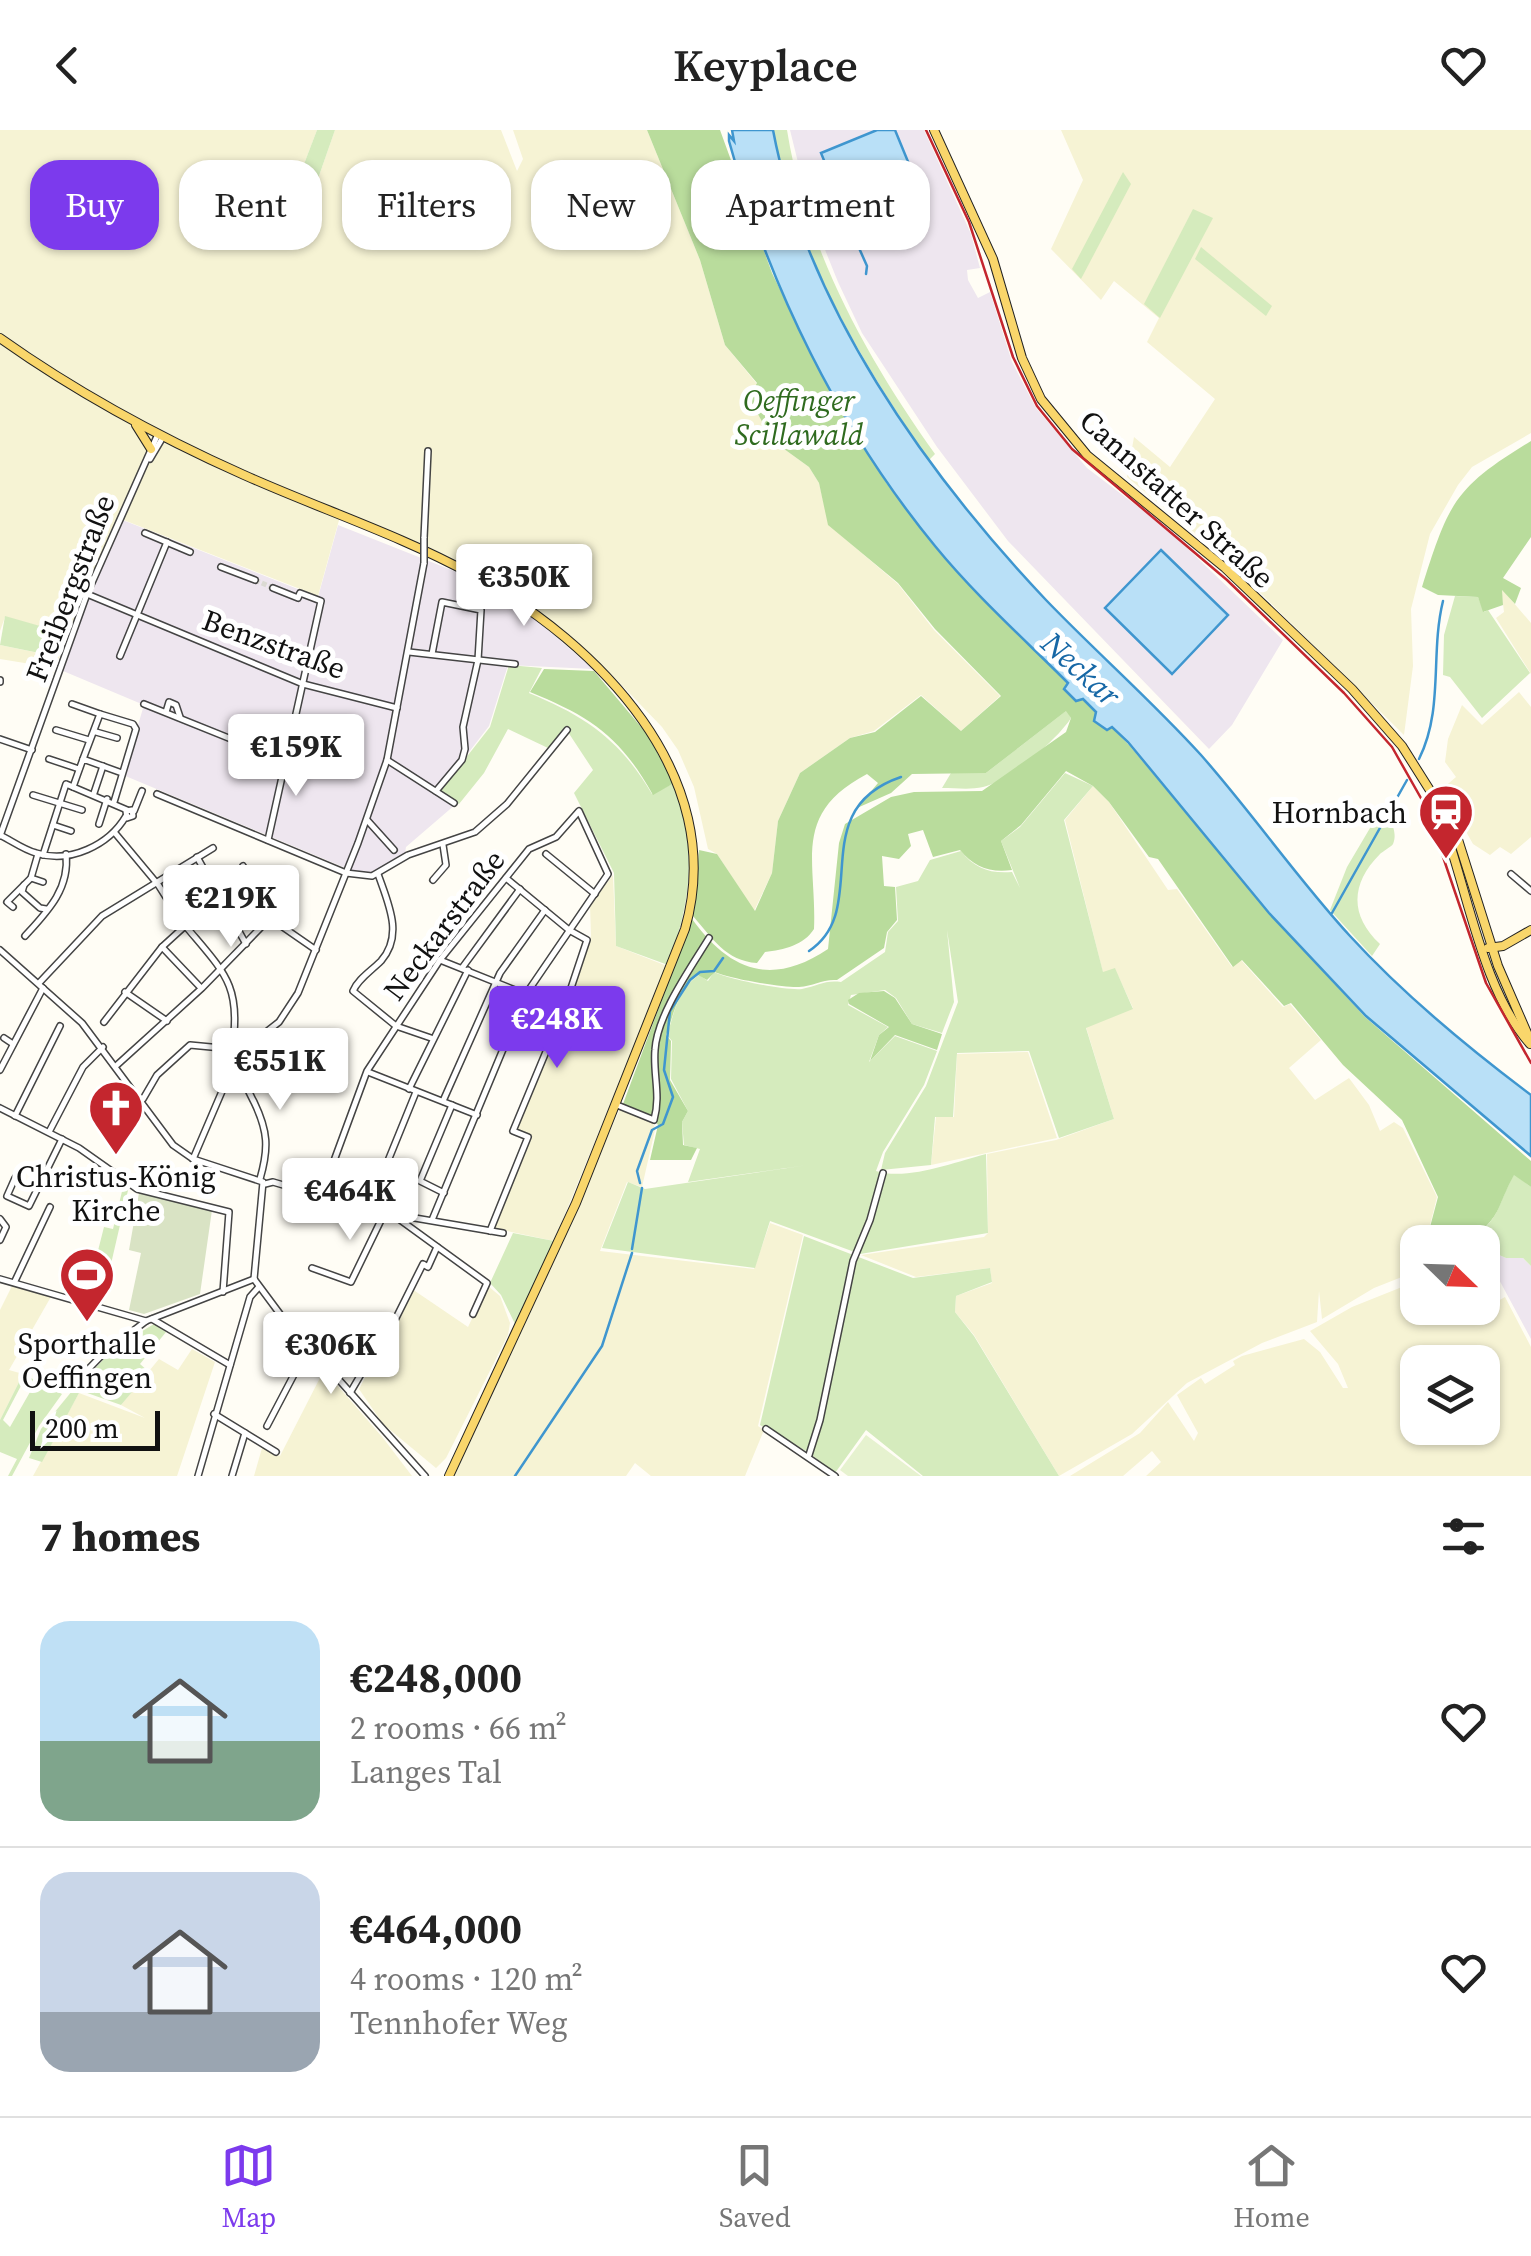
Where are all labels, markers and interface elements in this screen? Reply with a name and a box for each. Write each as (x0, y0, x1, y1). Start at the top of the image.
text: Keyplace (673, 34, 858, 96)
icon: back (40, 38, 95, 93)
icon: heart (1436, 38, 1491, 93)
chip: Buy (30, 160, 159, 250)
chip: Rent (179, 160, 322, 250)
chip: Filters (342, 160, 511, 250)
chip: New (531, 160, 671, 250)
chip: Apartment (691, 160, 930, 250)
park label: Oeffinger Scillawald (735, 380, 864, 455)
street label: Cannstatter Straße (1071, 401, 1283, 597)
street label: Freibergstraße (15, 489, 125, 687)
pin: €350K (454, 544, 594, 629)
text: €350K (478, 554, 570, 598)
street label: Benzstraße (197, 599, 351, 689)
water label: Neckar (1031, 621, 1131, 717)
pin: €159K (226, 714, 366, 799)
text: €159K (250, 724, 342, 768)
station icon: Hornbach (1416, 782, 1476, 861)
place label: Hornbach (1272, 792, 1407, 833)
street label: Neckarstraße (374, 841, 514, 1009)
pin: €219K (161, 865, 301, 950)
text: €219K (185, 875, 277, 919)
pin: €248K (487, 986, 627, 1071)
text: €248K (511, 996, 603, 1040)
pin: €551K (210, 1028, 350, 1113)
text: €551K (234, 1038, 326, 1082)
church icon: Christus-König Kirche (86, 1078, 146, 1157)
place label: Christus-König Kirche (16, 1156, 216, 1231)
pin: €464K (280, 1158, 420, 1243)
text: €464K (304, 1168, 396, 1212)
north arrow (1400, 1225, 1500, 1325)
map controls (1400, 1225, 1500, 1445)
sports icon: Sporthalle Oeffingen (57, 1245, 117, 1324)
pin: €306K (261, 1312, 401, 1397)
text: €306K (285, 1322, 377, 1366)
place label: Sporthalle Oeffingen (18, 1323, 156, 1398)
button: layers (1400, 1345, 1500, 1445)
scale bar (30, 1406, 160, 1450)
text: 200 m (45, 1409, 119, 1447)
text: 7 homes (40, 1507, 200, 1565)
icon: filters (1436, 1509, 1491, 1564)
text: €248,000 (350, 1648, 522, 1706)
icon: home (120, 1661, 240, 1781)
icon: heart (1436, 1694, 1491, 1749)
text: 2 rooms · 66 m² (350, 1706, 567, 1750)
text: Langes Tal (350, 1750, 502, 1794)
text: €464,000 (350, 1899, 522, 1957)
icon: home (120, 1912, 240, 2032)
icon: heart (1436, 1945, 1491, 2000)
text: 4 rooms · 120 m² (350, 1957, 583, 2001)
text: Tennhofer Weg (350, 2001, 568, 2045)
tab: Map (221, 2138, 276, 2236)
tab: Saved (719, 2138, 791, 2236)
tab: Home (1233, 2138, 1310, 2236)

